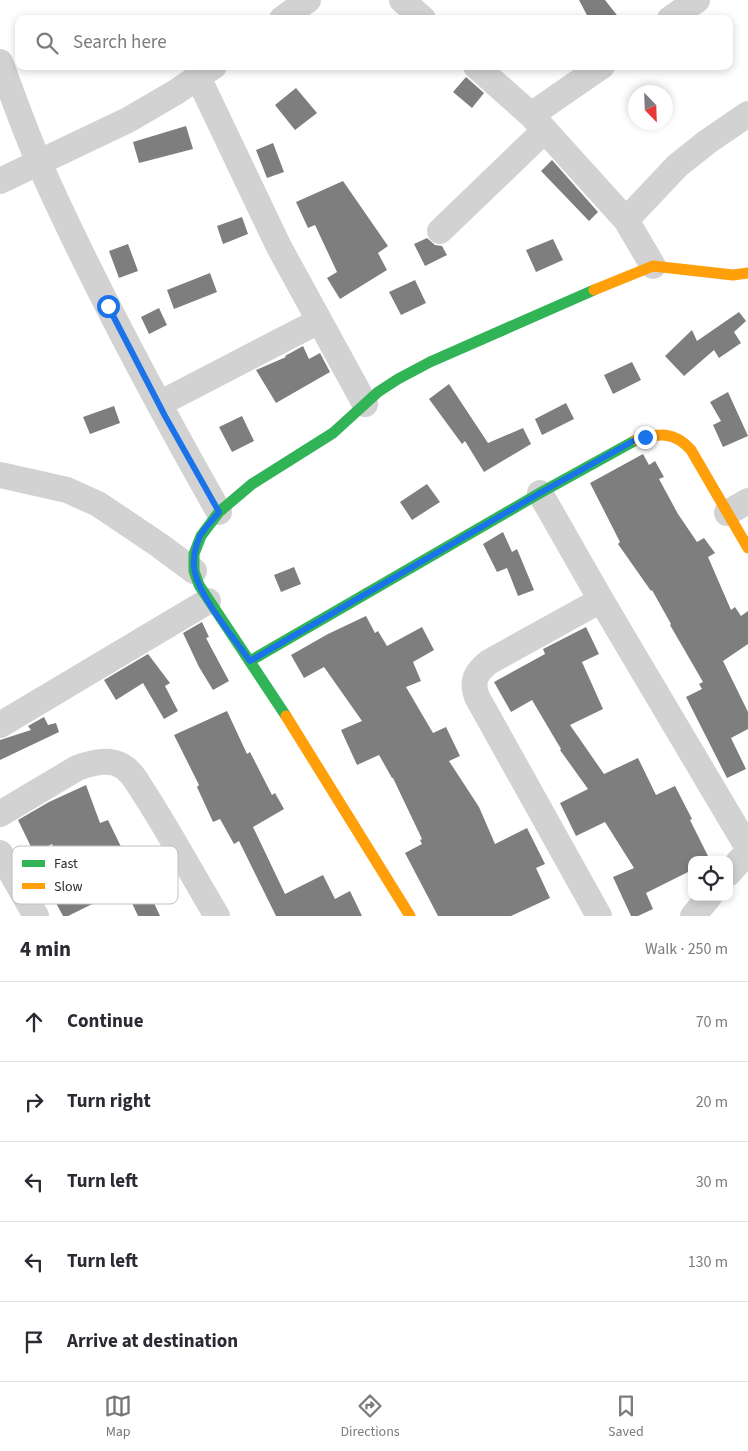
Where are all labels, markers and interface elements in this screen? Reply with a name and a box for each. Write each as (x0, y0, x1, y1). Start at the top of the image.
search box (15, 15, 733, 70)
icon: search (33, 29, 61, 57)
text: Search here (73, 29, 167, 56)
north arrow (628, 85, 673, 130)
route start (97, 295, 120, 318)
route end (634, 426, 657, 449)
legend (12, 846, 178, 904)
text: Fast (54, 854, 78, 874)
map controls (688, 856, 733, 901)
button: locate (688, 856, 733, 901)
text: Slow (54, 877, 83, 897)
text: 4 min (20, 934, 71, 964)
text: Walk · 250 m (645, 938, 728, 960)
icon: ahead (20, 1008, 48, 1036)
text: Continue (67, 1008, 144, 1035)
text: 70 m (696, 1011, 728, 1033)
icon: right (20, 1088, 48, 1116)
text: Turn right (67, 1088, 151, 1115)
text: 20 m (696, 1091, 728, 1113)
icon: left (20, 1168, 48, 1196)
text: Turn left (67, 1168, 138, 1195)
text: 30 m (696, 1171, 728, 1193)
icon: left (20, 1248, 48, 1276)
text: Turn left (67, 1248, 138, 1275)
text: 130 m (688, 1251, 728, 1273)
icon: arrive (20, 1328, 48, 1356)
text: Arrive at destination (67, 1328, 238, 1355)
tab: Map (104, 1392, 132, 1442)
tab: Directions (340, 1392, 400, 1442)
tab: Saved (608, 1392, 644, 1442)

